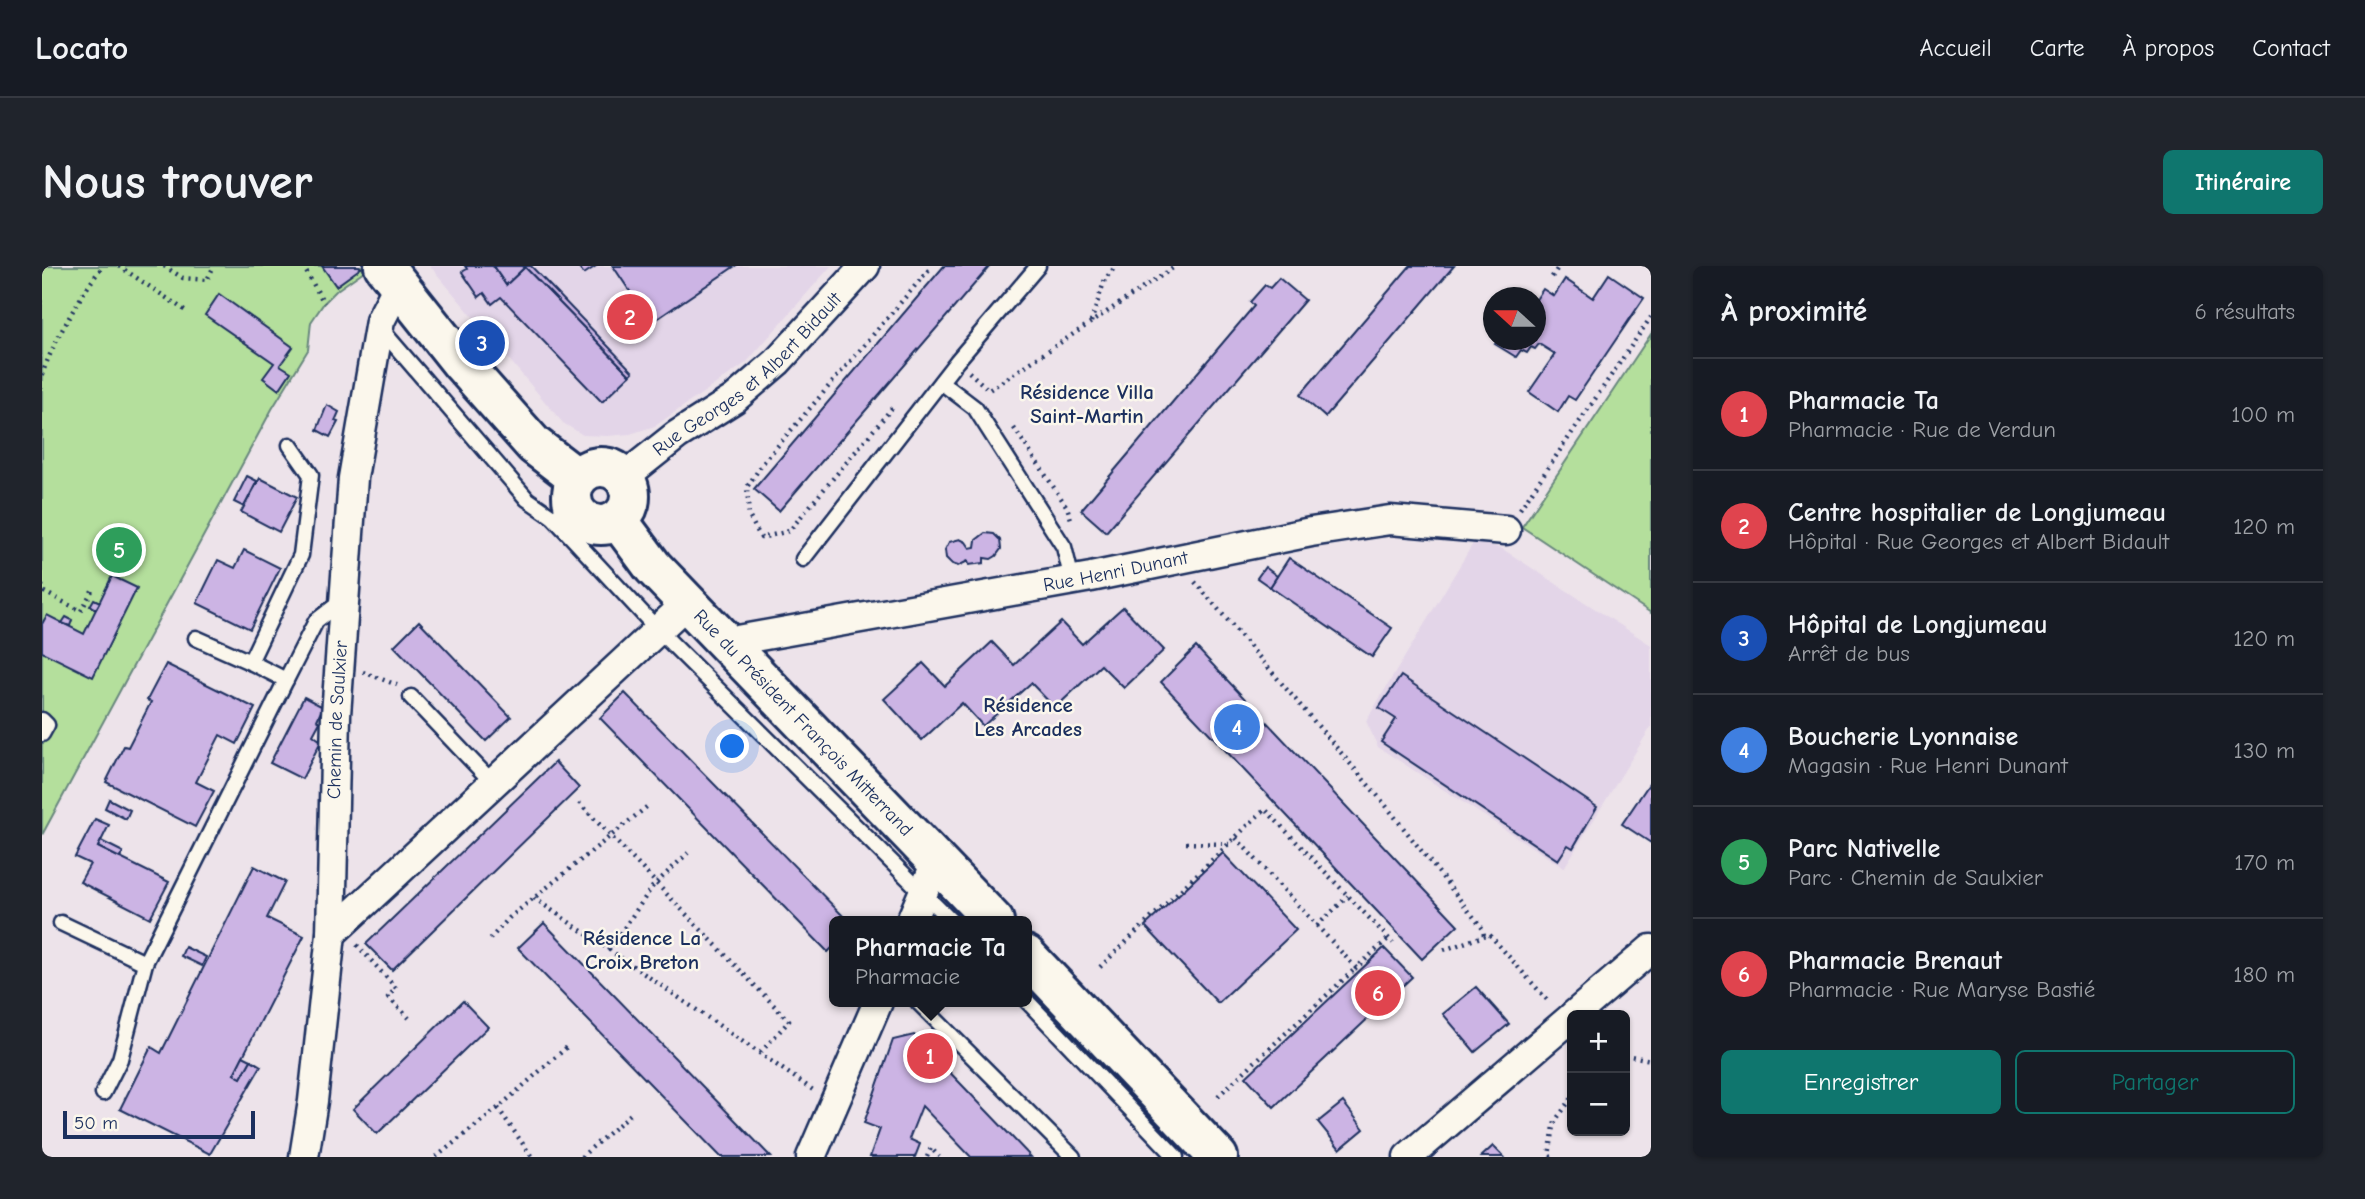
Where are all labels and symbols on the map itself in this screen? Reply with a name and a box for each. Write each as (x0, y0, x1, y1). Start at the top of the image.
north arrow (1483, 287, 1546, 350)
street label: Rue Georges et Albert Bidault (649, 288, 846, 461)
pin: 2 (607, 291, 653, 343)
pin: 3 (459, 317, 505, 369)
district label: Résidence Villa Saint-Martin (1020, 380, 1154, 428)
pin: 5 (96, 524, 142, 576)
street label: Rue Henri Dunant (1042, 546, 1190, 596)
street label: Rue du Président François Mitterrand (689, 605, 917, 841)
street label: Chemin de Saulxier (323, 639, 352, 799)
district label: Résidence Les Arcades (974, 693, 1082, 741)
pin: 4 (1214, 701, 1260, 753)
your location (715, 729, 749, 763)
district label: Résidence La Croix Breton (583, 926, 701, 974)
pin: 6 (1355, 967, 1401, 1019)
pin: 1 (907, 1030, 953, 1082)
scale bar (63, 1108, 256, 1140)

